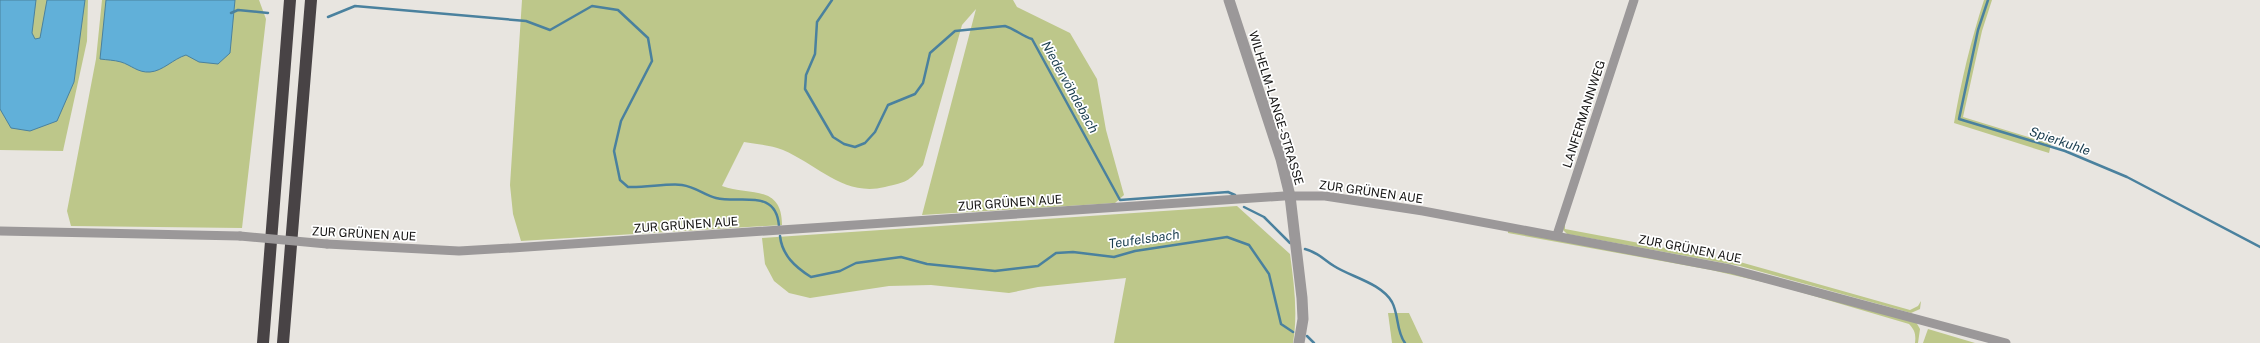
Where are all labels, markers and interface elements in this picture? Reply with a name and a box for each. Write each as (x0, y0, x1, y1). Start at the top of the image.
street label: WILHELM-LANGE-STRASSE (1246, 29, 1306, 187)
water label: Niedervöhdebach (1038, 38, 1102, 136)
street label: LANFERMANNWEG (1560, 58, 1608, 170)
water label: Spierkuhle (2028, 124, 2092, 158)
street label: ZUR GRÜNEN AUE (1318, 178, 1424, 206)
street label: ZUR GRÜNEN AUE (957, 192, 1063, 214)
street label: ZUR GRÜNEN AUE (633, 214, 739, 236)
street label: ZUR GRÜNEN AUE (311, 224, 417, 244)
water label: Teufelsbach (1108, 227, 1180, 251)
street label: ZUR GRÜNEN AUE (1637, 232, 1743, 266)

